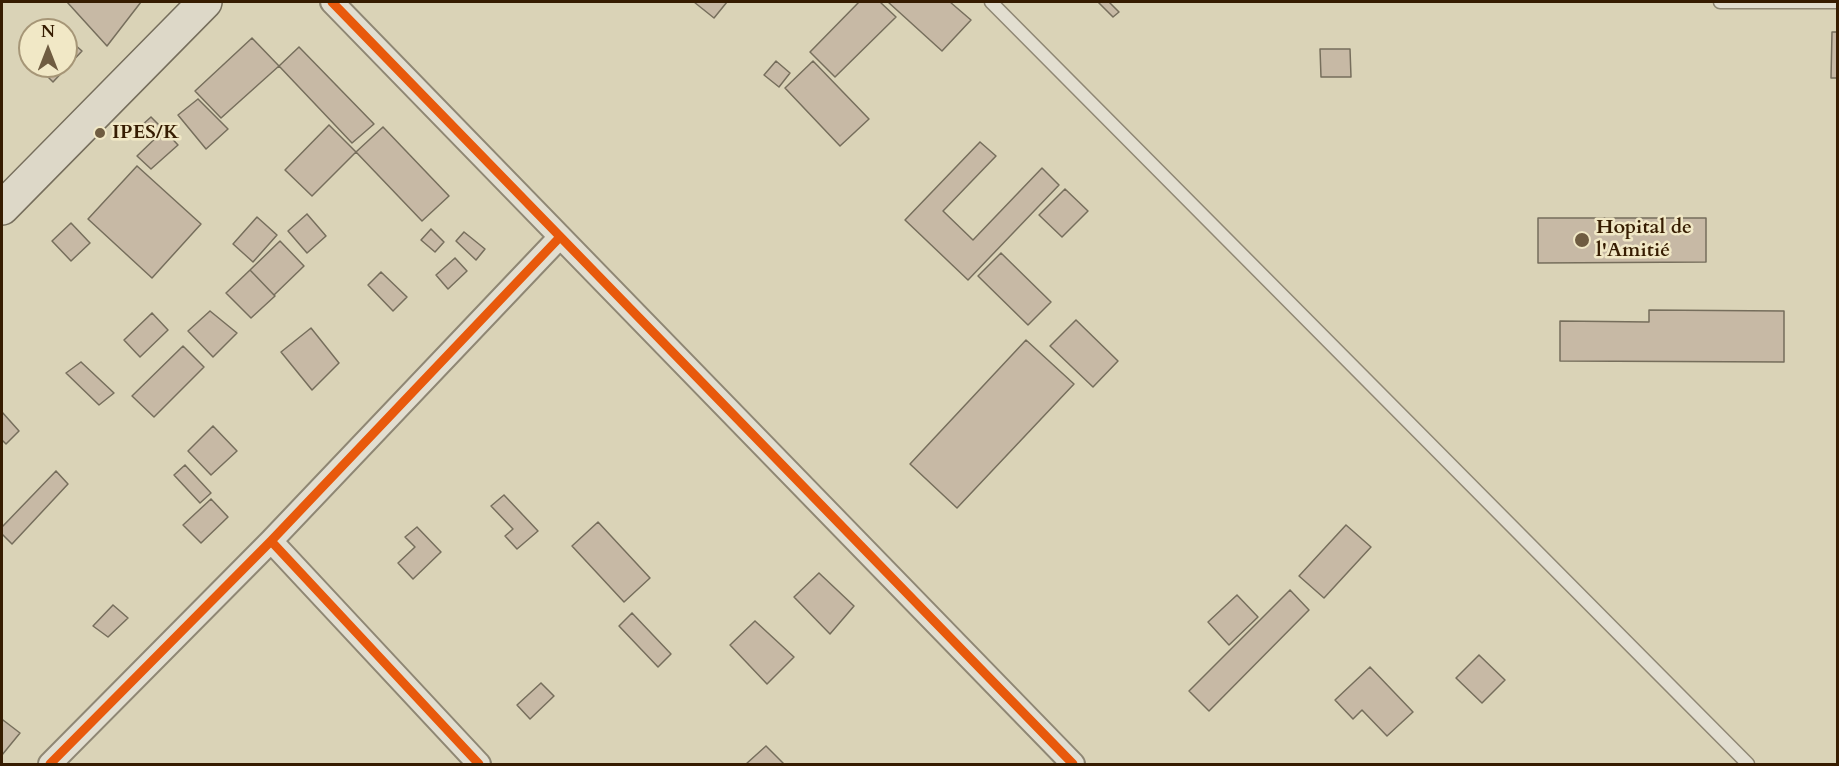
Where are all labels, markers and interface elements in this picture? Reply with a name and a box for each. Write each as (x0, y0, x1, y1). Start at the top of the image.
north arrow (18, 18, 78, 78)
text: N (41, 21, 55, 43)
place label: IPES/K (112, 121, 179, 145)
marker: IPES/K (93, 126, 107, 140)
place label: Hopital de l'Amitié (1596, 216, 1692, 263)
marker: Hopital de l'Amitié (1573, 231, 1591, 249)

